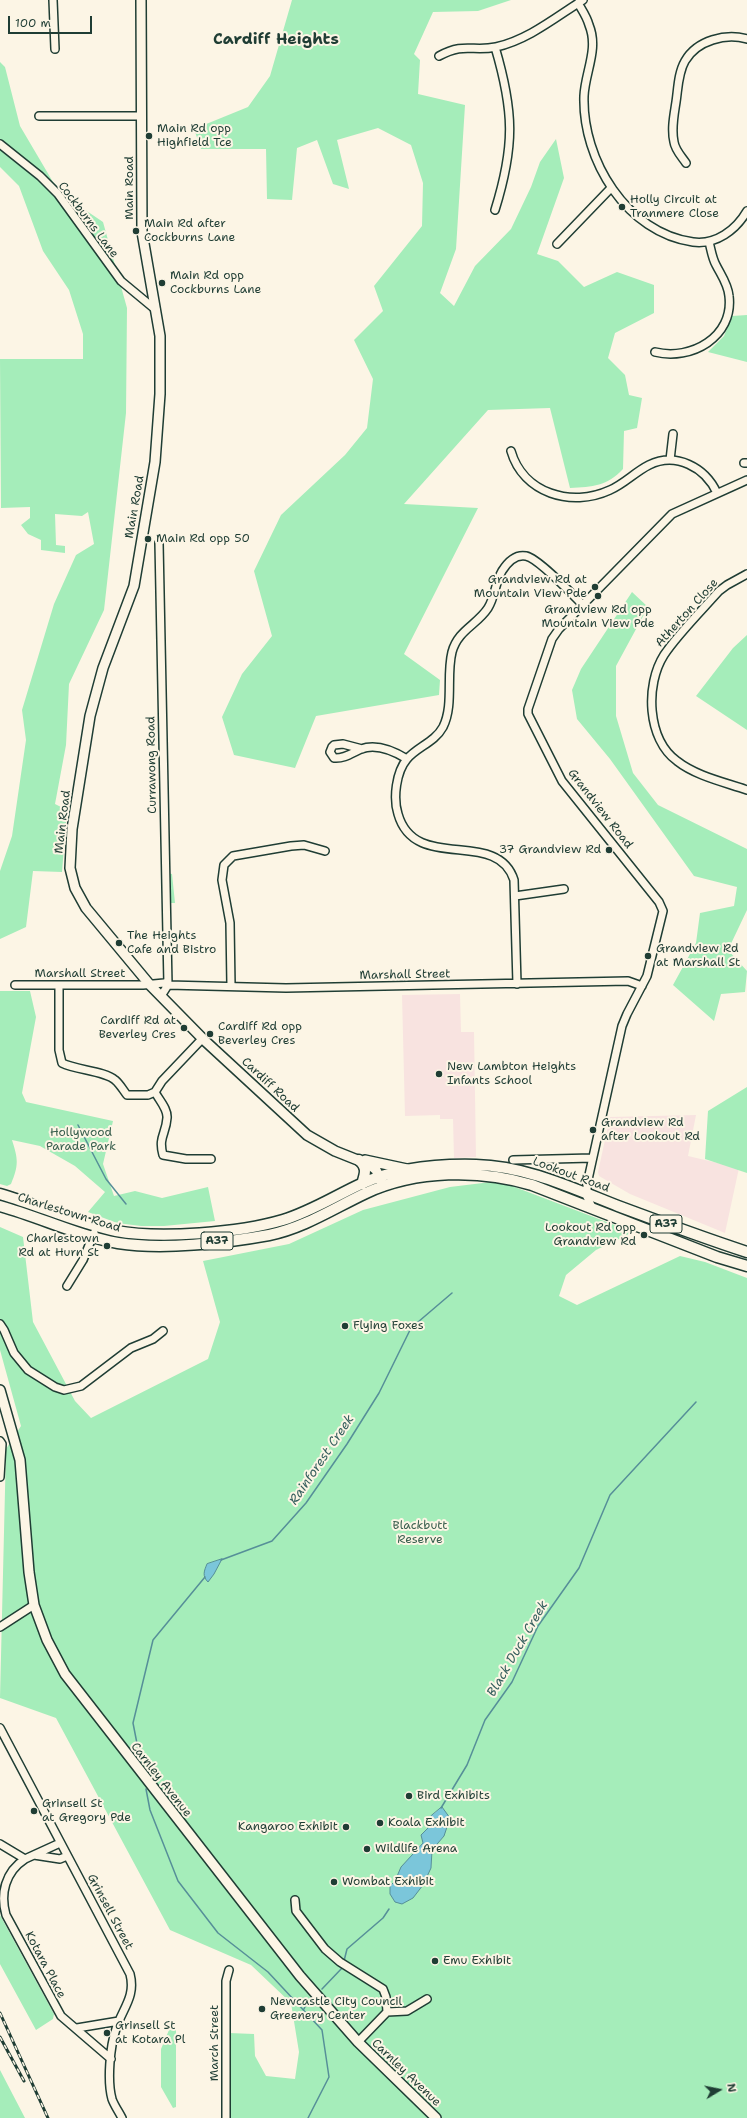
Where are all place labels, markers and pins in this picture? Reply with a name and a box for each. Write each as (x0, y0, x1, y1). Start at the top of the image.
place label: Main Rd opp Highfield Tce (157, 122, 232, 150)
marker: Main Rd opp Highfield Tce (144, 131, 154, 141)
place label: Holly Circuit at Tranmere Close (630, 193, 719, 221)
marker: Holly Circuit at Tranmere Close (617, 202, 627, 212)
place label: Main Rd after Cockburns Lane (144, 217, 235, 245)
marker: Main Rd after Cockburns Lane (131, 226, 141, 236)
place label: Main Rd opp Cockburns Lane (170, 269, 261, 297)
marker: Main Rd opp Cockburns Lane (157, 278, 167, 288)
place label: Main Rd opp 50 (156, 532, 250, 546)
marker: Main Rd opp 50 (143, 534, 153, 544)
place label: Grandview Rd at Mountain View Pde (474, 573, 587, 601)
marker: Grandview Rd at Mountain View Pde (590, 582, 600, 592)
marker: Grandview Rd opp Mountain View Pde (593, 591, 603, 601)
place label: Grandview Rd opp Mountain View Pde (541, 603, 655, 631)
place label: 37 Grandview Rd (499, 843, 601, 857)
marker: 37 Grandview Rd (604, 845, 614, 855)
place label: The Heights Cafe and Bistro (127, 929, 216, 957)
marker: The Heights Cafe and Bistro (114, 938, 124, 948)
place label: Grandview Rd at Marshall St (656, 942, 740, 970)
marker: Grandview Rd at Marshall St (643, 951, 653, 961)
place label: Cardiff Rd at Beverley Cres (99, 1014, 176, 1042)
place label: Cardiff Rd opp Beverley Cres (218, 1020, 302, 1048)
marker: Cardiff Rd at Beverley Cres (179, 1023, 189, 1033)
marker: Cardiff Rd opp Beverley Cres (205, 1029, 215, 1039)
place label: New Lambton Heights Infants School (447, 1060, 576, 1088)
marker: New Lambton Heights Infants School (434, 1069, 444, 1079)
place label: Grandview Rd after Lookout Rd (601, 1116, 700, 1144)
marker: Grandview Rd after Lookout Rd (588, 1125, 598, 1135)
place label: Lookout Rd opp Grandview Rd (545, 1221, 636, 1249)
marker: Lookout Rd opp Grandview Rd (639, 1230, 649, 1240)
place label: Charlestown Rd at Hurn St (19, 1232, 99, 1260)
marker: Charlestown Rd at Hurn St (102, 1241, 112, 1251)
place label: Flying Foxes (353, 1319, 424, 1333)
marker: Flying Foxes (340, 1321, 350, 1331)
place label: Bird Exhibits (417, 1789, 490, 1803)
marker: Bird Exhibits (404, 1791, 414, 1801)
place label: Grinsell St at Gregory Pde (42, 1797, 131, 1825)
marker: Grinsell St at Gregory Pde (29, 1806, 39, 1816)
place label: Koala Exhibit (388, 1816, 465, 1830)
marker: Koala Exhibit (375, 1818, 385, 1828)
place label: Kangaroo Exhibit (238, 1820, 338, 1834)
marker: Kangaroo Exhibit (341, 1822, 351, 1832)
place label: Wildlife Arena (375, 1842, 457, 1856)
marker: Wildlife Arena (362, 1844, 372, 1854)
place label: Wombat Exhibit (342, 1875, 434, 1889)
marker: Wombat Exhibit (329, 1877, 339, 1887)
place label: Emu Exhibit (443, 1954, 511, 1968)
marker: Emu Exhibit (430, 1956, 440, 1966)
place label: Newcastle City Council Greenery Center (270, 1995, 402, 2023)
marker: Newcastle City Council Greenery Center (257, 2004, 267, 2014)
place label: Grinsell St at Kotara Pl (115, 2019, 185, 2047)
marker: Grinsell St at Kotara Pl (102, 2028, 112, 2038)

